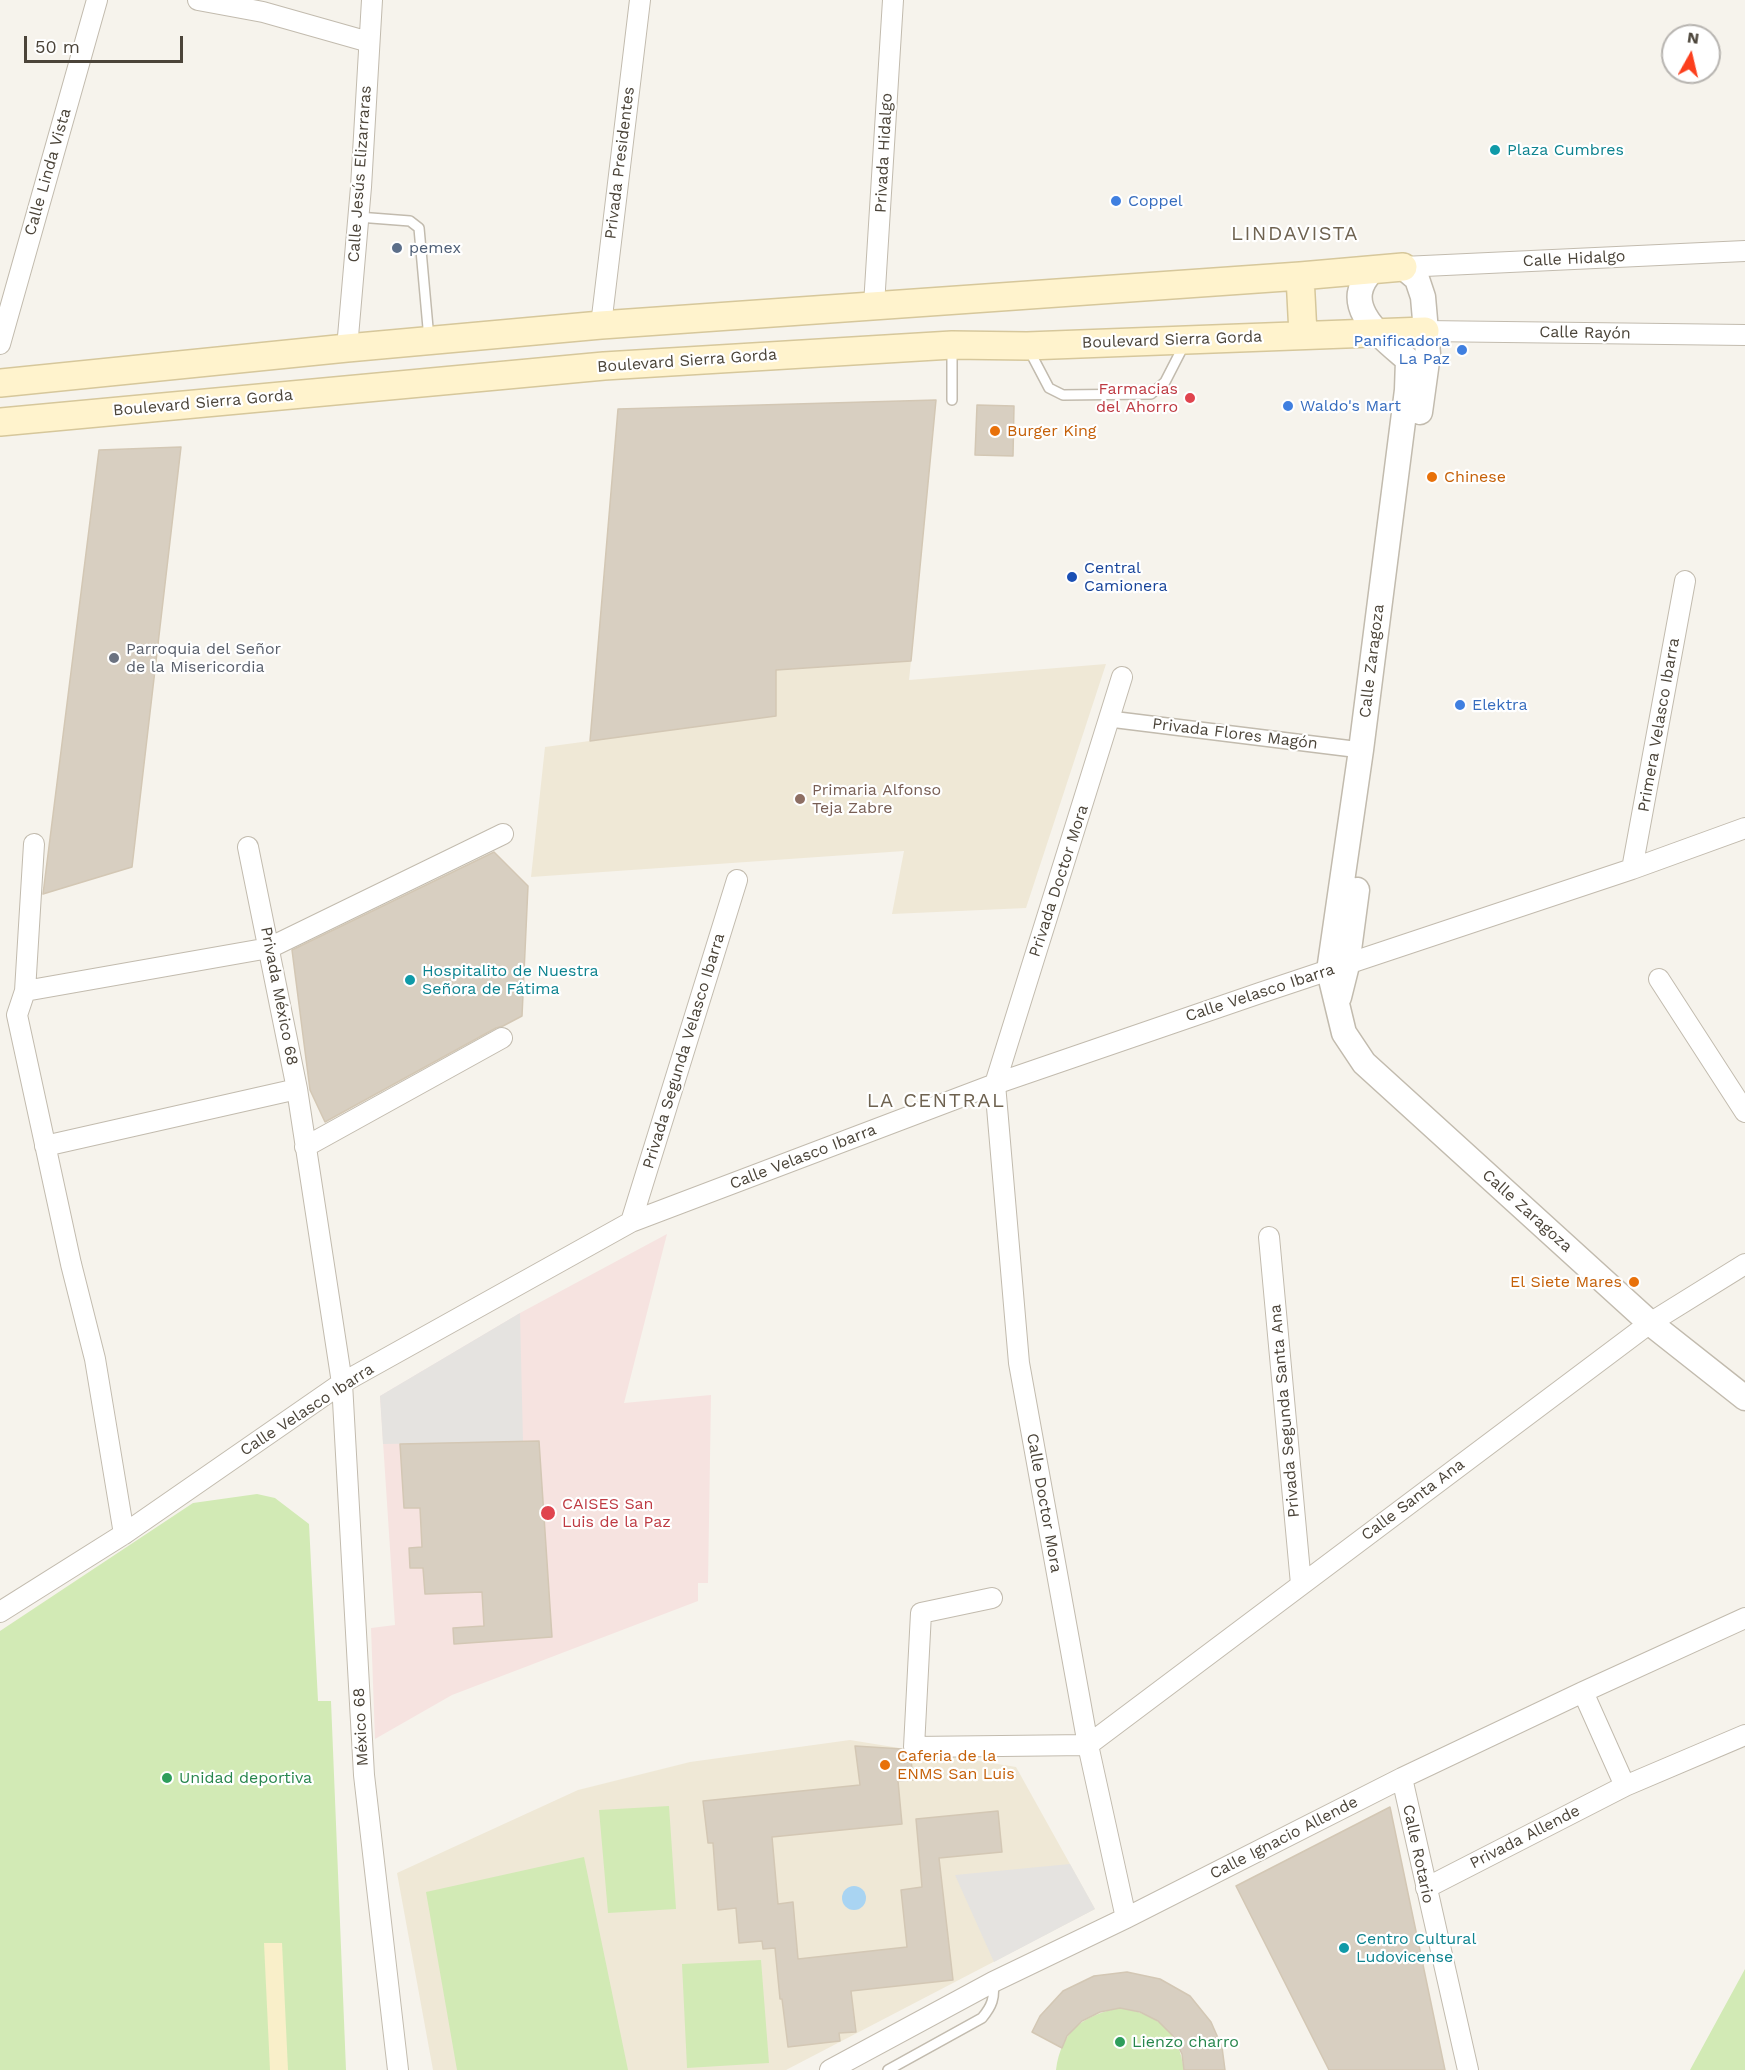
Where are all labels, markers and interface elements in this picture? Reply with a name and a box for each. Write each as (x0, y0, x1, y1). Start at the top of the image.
scale bar (27, 24, 186, 62)
north arrow (1661, 24, 1721, 84)
text: N (1686, 27, 1700, 48)
text: 50 m (35, 36, 80, 57)
street label: Calle Jesús Elizarraras (344, 85, 376, 263)
street label: Privada Presidentes (601, 86, 639, 240)
street label: Privada Hidalgo (871, 92, 897, 214)
street label: Calle Linda Vista (21, 106, 75, 238)
place label: Plaza Cumbres (1507, 140, 1624, 160)
marker: Plaza Cumbres (1488, 143, 1502, 157)
place label: Coppel (1128, 191, 1183, 211)
marker: Coppel (1109, 194, 1123, 208)
district label: LINDAVISTA (1231, 222, 1359, 246)
place label: pemex (409, 238, 461, 258)
marker: pemex (390, 241, 404, 255)
street label: Calle Hidalgo (1522, 247, 1626, 271)
street label: Calle Rayón (1539, 323, 1631, 343)
street label: Boulevard Sierra Gorda (1082, 327, 1262, 353)
place label: Panificadora La Paz (1353, 331, 1450, 369)
marker: Panificadora La Paz (1455, 343, 1469, 357)
street label: Boulevard Sierra Gorda (596, 345, 778, 377)
place label: Farmacias del Ahorro (1096, 379, 1178, 417)
street label: Boulevard Sierra Gorda (112, 386, 294, 420)
marker: Farmacias del Ahorro (1183, 391, 1197, 405)
place label: Waldo's Mart (1300, 396, 1401, 416)
marker: Waldo's Mart (1281, 399, 1295, 413)
place label: Burger King (1007, 421, 1096, 441)
marker: Burger King (988, 424, 1002, 438)
place label: Chinese (1444, 467, 1506, 487)
marker: Chinese (1425, 470, 1439, 484)
place label: Central Camionera (1084, 558, 1168, 596)
marker: Central Camionera (1065, 570, 1079, 584)
street label: Calle Zaragoza (1355, 603, 1389, 719)
street label: Primera Velasco Ibarra (1634, 636, 1684, 814)
place label: Parroquia del Señor de la Misericordia (126, 639, 281, 677)
marker: Parroquia del Señor de la Misericordia (107, 651, 121, 665)
place label: Elektra (1472, 695, 1527, 715)
marker: Elektra (1453, 698, 1467, 712)
street label: Privada Flores Magón (1151, 714, 1319, 754)
place label: Primaria Alfonso Teja Zabre (812, 780, 941, 818)
marker: Primaria Alfonso Teja Zabre (793, 792, 807, 806)
street label: Privada Doctor Mora (1025, 802, 1093, 960)
street label: Privada México 68 (256, 925, 302, 1067)
street label: Privada Segunda Velasco Ibarra (639, 931, 729, 1171)
street label: Calle Velasco Ibarra (1183, 960, 1337, 1026)
place label: Hospitalito de Nuestra Señora de Fátima (422, 961, 599, 999)
marker: Hospitalito de Nuestra Señora de Fátima (403, 973, 417, 987)
district label: LA CENTRAL (867, 1089, 1005, 1113)
street label: Calle Velasco Ibarra (727, 1120, 879, 1194)
street label: Calle Zaragoza (1478, 1166, 1576, 1256)
place label: El Siete Mares (1510, 1272, 1622, 1292)
marker: El Siete Mares (1627, 1275, 1641, 1289)
street label: Privada Segunda Santa Ana (1266, 1303, 1304, 1519)
street label: Calle Velasco Ibarra (237, 1360, 377, 1460)
street label: Calle Doctor Mora (1022, 1432, 1066, 1574)
street label: Calle Santa Ana (1358, 1455, 1468, 1545)
place label: CAISES San Luis de la Paz (562, 1494, 671, 1532)
marker: CAISES San Luis de la Paz (539, 1504, 557, 1522)
street label: México 68 (349, 1687, 373, 1767)
place label: Caferia de la ENMS San Luis (897, 1746, 1015, 1784)
marker: Caferia de la ENMS San Luis (878, 1758, 892, 1772)
place label: Unidad deportiva (179, 1768, 312, 1788)
marker: Unidad deportiva (160, 1771, 174, 1785)
street label: Calle Ignacio Allende (1207, 1792, 1361, 1884)
street label: Privada Allende (1467, 1801, 1583, 1873)
street label: Calle Rotario (1398, 1803, 1438, 1905)
place label: Centro Cultural Ludovicense (1356, 1929, 1476, 1967)
marker: Centro Cultural Ludovicense (1337, 1941, 1351, 1955)
place label: Lienzo charro (1132, 2032, 1239, 2052)
marker: Lienzo charro (1113, 2035, 1127, 2049)

